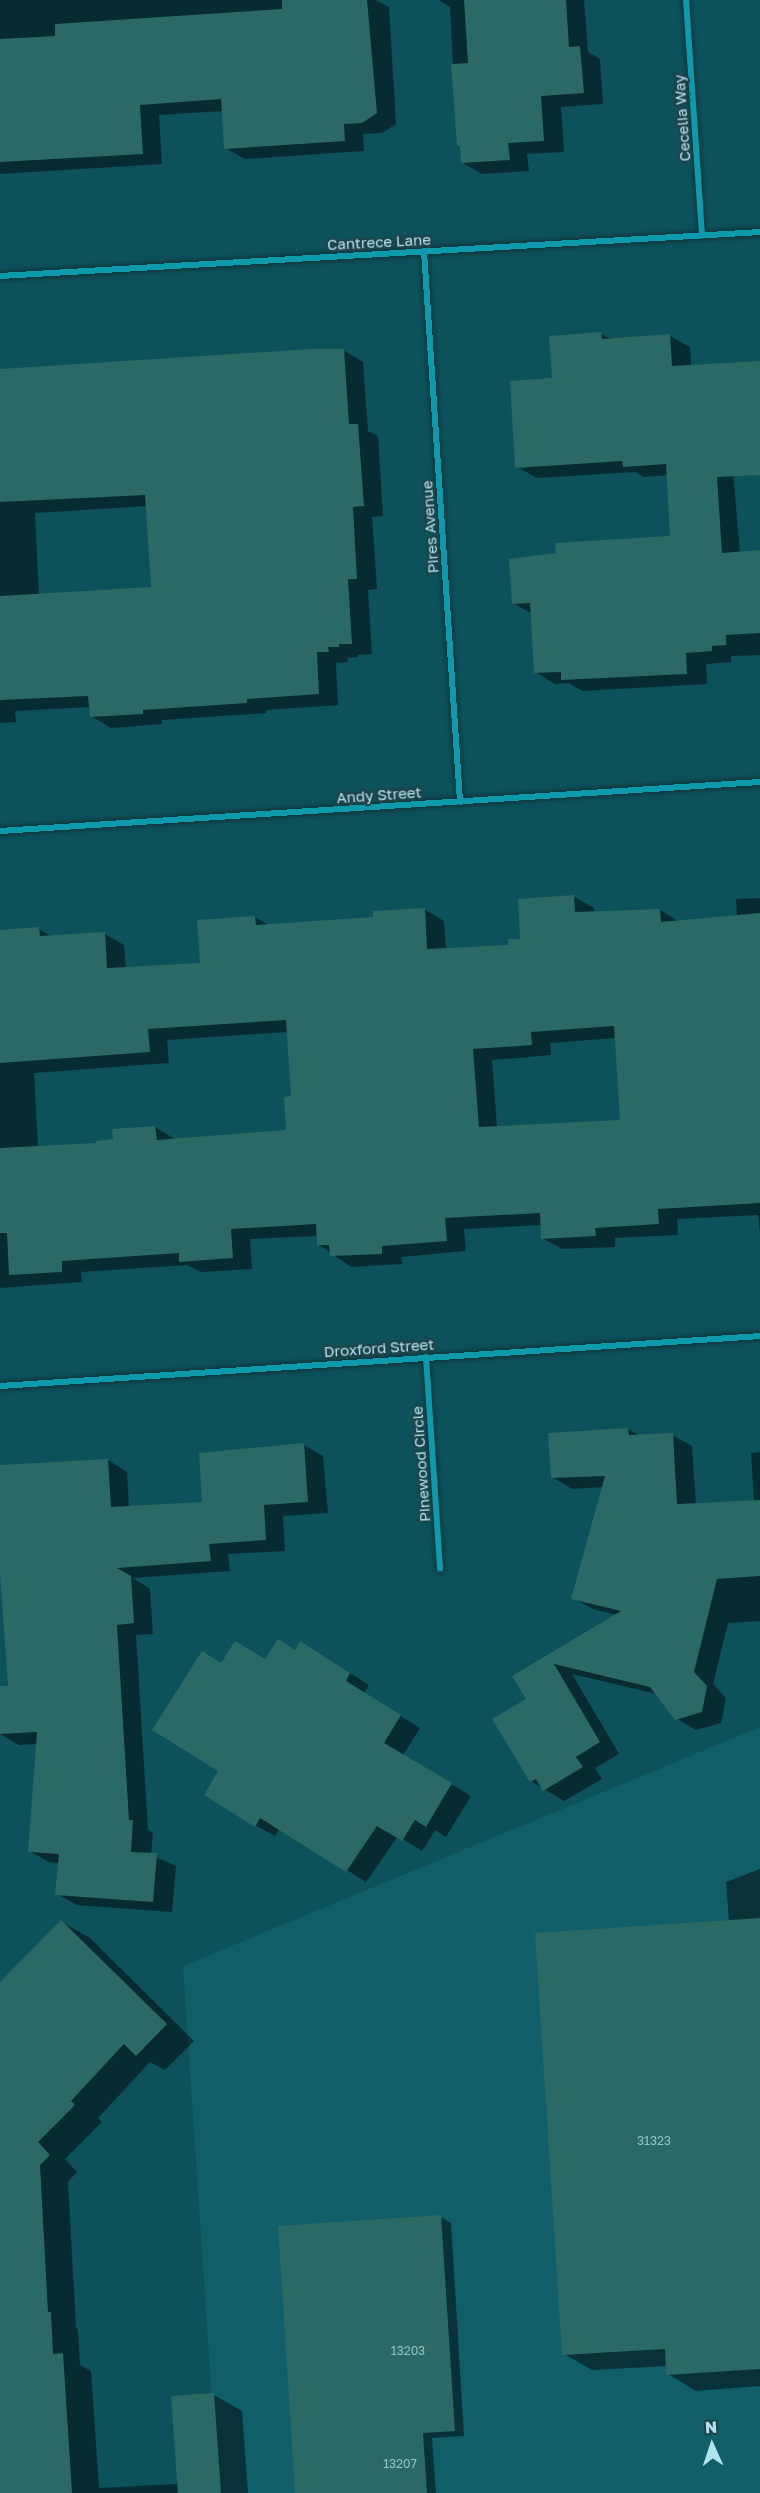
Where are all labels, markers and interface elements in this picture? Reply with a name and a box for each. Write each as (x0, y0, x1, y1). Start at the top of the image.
street label: Cecelia Way (670, 74, 694, 162)
street label: Cantrece Lane (327, 230, 431, 254)
street label: Pires Avenue (418, 480, 442, 574)
street label: Andy Street (336, 783, 422, 807)
street label: Droxford Street (323, 1335, 435, 1361)
street label: Pinewood Circle (408, 1405, 434, 1523)
house number: 31323 (637, 2134, 671, 2148)
house number: 13203 (391, 2344, 425, 2358)
north arrow (682, 2415, 742, 2475)
text: N (704, 2417, 718, 2437)
house number: 13207 (383, 2457, 417, 2471)

